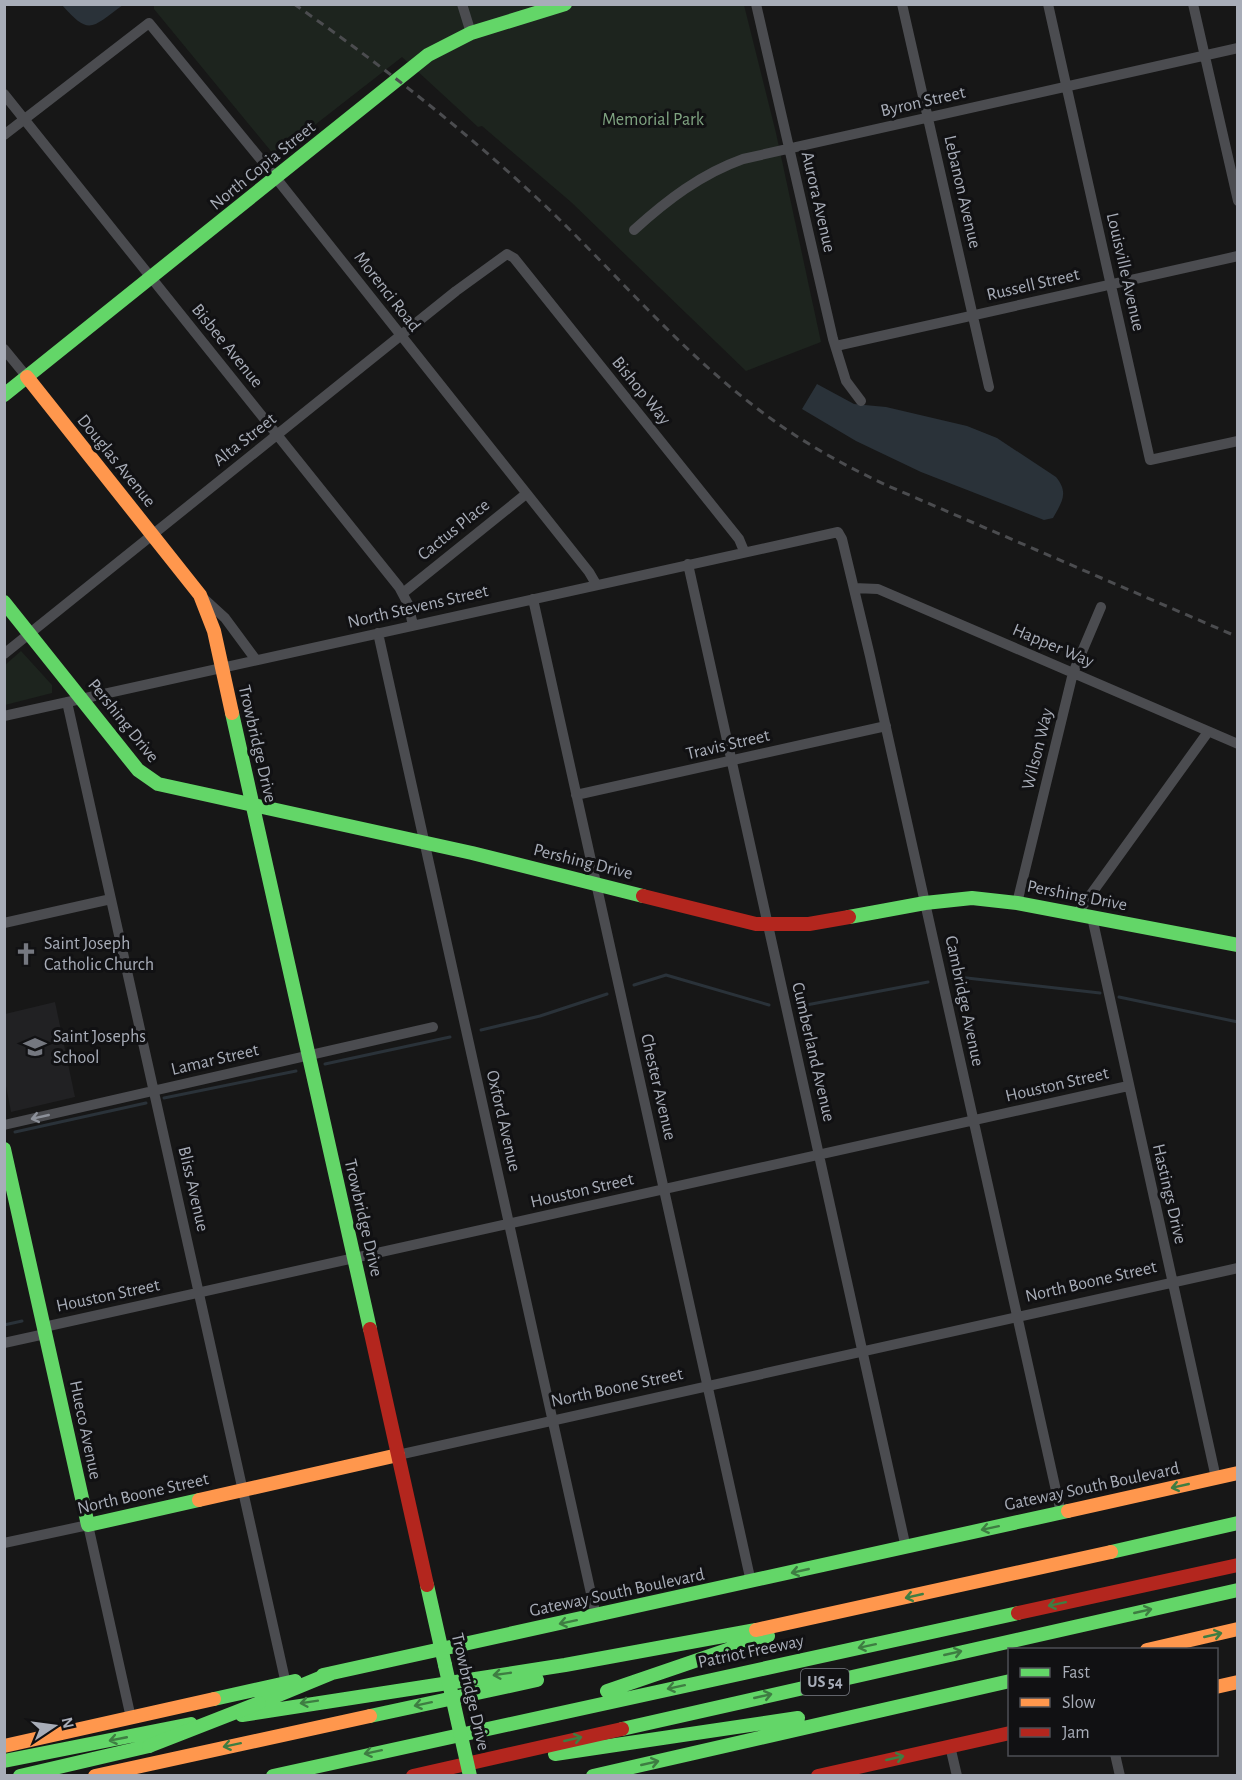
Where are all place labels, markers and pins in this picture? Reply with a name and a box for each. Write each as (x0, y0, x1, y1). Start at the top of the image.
place label: Saint Joseph Catholic Church (44, 935, 154, 974)
church icon: Saint Joseph Catholic Church (13, 941, 39, 967)
place label: Saint Josephs School (53, 1028, 146, 1067)
school or university icon: Saint Josephs School (22, 1034, 48, 1060)

